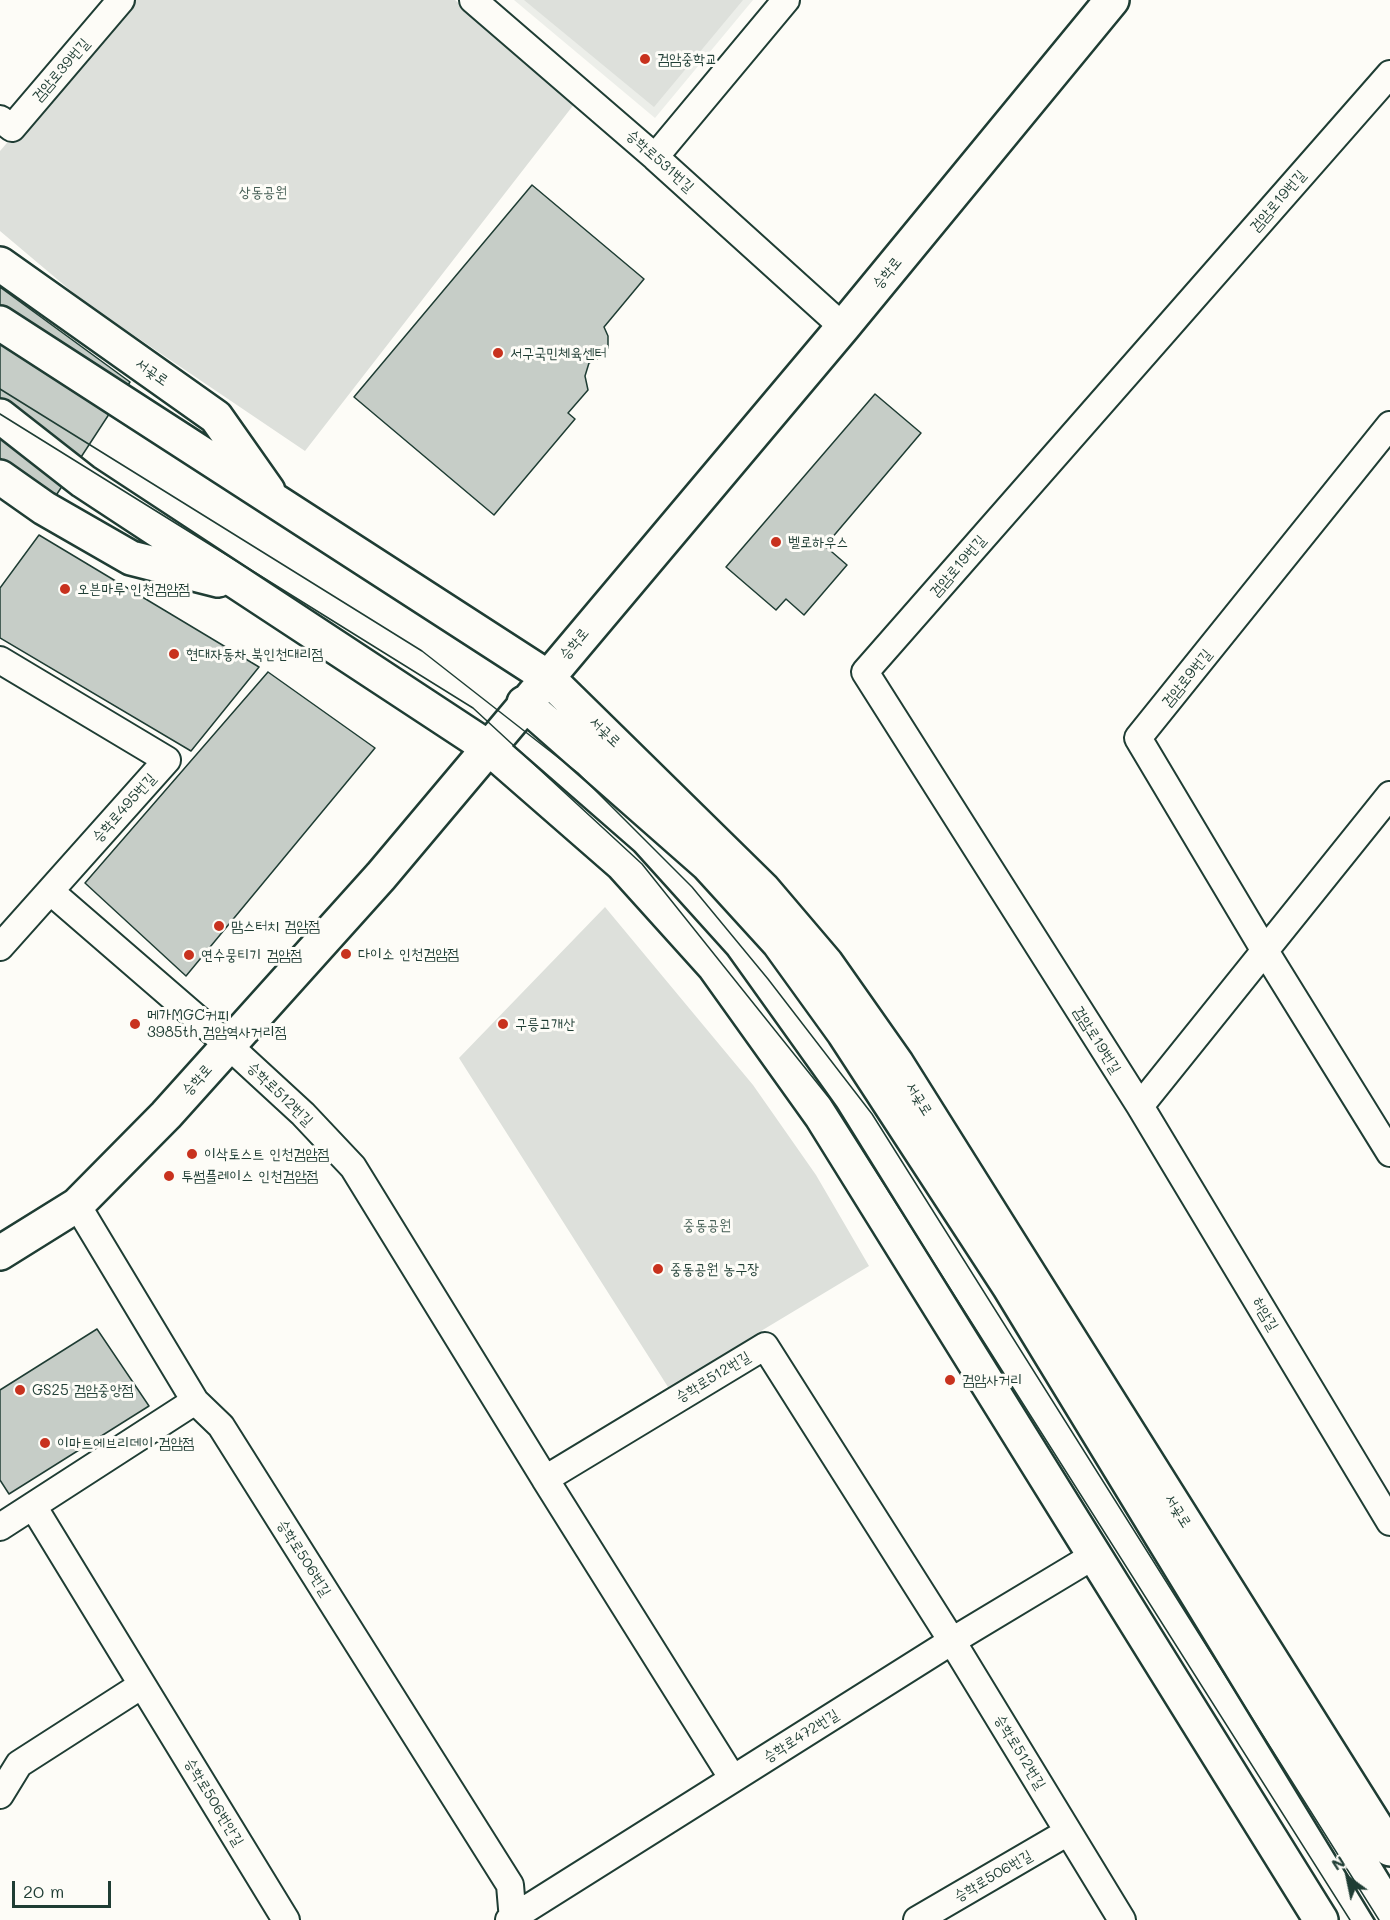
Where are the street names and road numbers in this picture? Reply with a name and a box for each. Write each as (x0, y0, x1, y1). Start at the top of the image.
street label: 검암로39번길 (29, 35, 93, 105)
street label: 승학로531번길 (623, 126, 697, 196)
street label: 검암로19번길 (1246, 166, 1310, 236)
street label: 승학로 (869, 253, 905, 293)
street label: 서곶로 (132, 354, 172, 390)
street label: 검암로19번길 (926, 531, 990, 601)
street label: 승학로 (555, 624, 593, 664)
street label: 검암로9번길 (1158, 645, 1216, 711)
street label: 서곶로 (586, 713, 624, 751)
street label: 승학로495번길 (88, 770, 160, 846)
street label: 검암로19번길 (1069, 1003, 1125, 1077)
street label: 승학로512번길 (243, 1058, 317, 1130)
street label: 승학로 (178, 1061, 216, 1099)
street label: 서곶로 (902, 1079, 936, 1119)
street label: 허암길 (1248, 1294, 1282, 1334)
street label: 승학로512번길 (672, 1348, 754, 1406)
street label: 서곶로 (1161, 1491, 1195, 1531)
street label: 승학로506번길 (273, 1516, 335, 1600)
street label: 승학로472번길 (760, 1706, 842, 1766)
street label: 승학로512번길 (991, 1711, 1049, 1793)
street label: 승학로506번안길 (181, 1755, 247, 1849)
street label: 승학로506번길 (951, 1846, 1035, 1906)

